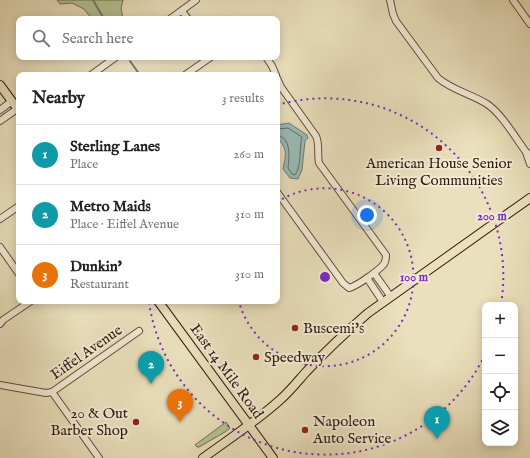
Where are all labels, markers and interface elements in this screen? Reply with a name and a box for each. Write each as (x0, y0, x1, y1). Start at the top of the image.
search box (16, 16, 280, 60)
icon: search (30, 27, 52, 49)
text: Search here (62, 29, 133, 48)
text: Nearby (32, 88, 85, 109)
text: 3 results (222, 90, 264, 107)
text: Sterling Lanes (70, 137, 160, 156)
marker: American House Senior Living Communities (434, 143, 444, 153)
text: 1 (43, 146, 47, 163)
text: 260 m (233, 146, 264, 163)
place label: American House Senior Living Communities (365, 154, 513, 190)
text: Place (70, 156, 98, 173)
text: Metro Maids (70, 197, 151, 216)
your location (357, 205, 377, 225)
text: 2 (42, 206, 48, 223)
text: 310 m (235, 206, 264, 223)
text: 200 m (477, 209, 507, 224)
text: Place · Eiffel Avenue (70, 216, 179, 233)
text: Dunkin' (70, 257, 122, 276)
text: 3 (43, 266, 47, 283)
text: 310 m (235, 266, 264, 283)
centre of rings (318, 270, 332, 284)
text: 100 m (400, 270, 429, 285)
text: Restaurant (70, 276, 129, 293)
map controls (482, 302, 518, 446)
button: + (482, 302, 518, 338)
place label: Buscemi's (303, 319, 364, 338)
street label: East 14 Mile Road (186, 320, 268, 423)
street label: Eiffel Avenue (47, 321, 126, 384)
marker: Buscemi's (290, 323, 300, 333)
button: − (482, 338, 518, 374)
place label: Speedway (264, 348, 326, 367)
pin: 2 (138, 351, 164, 384)
marker: Speedway (251, 352, 261, 362)
button: locate (482, 374, 518, 410)
pin: 3 (167, 389, 193, 422)
place label: 20 & Out Barber Shop (51, 404, 128, 440)
pin: 1 (424, 406, 450, 439)
button: layers (482, 410, 518, 446)
place label: Napoleon Auto Service (312, 412, 392, 448)
marker: 20 & Out Barber Shop (131, 417, 141, 427)
marker: Napoleon Auto Service (300, 425, 310, 435)

